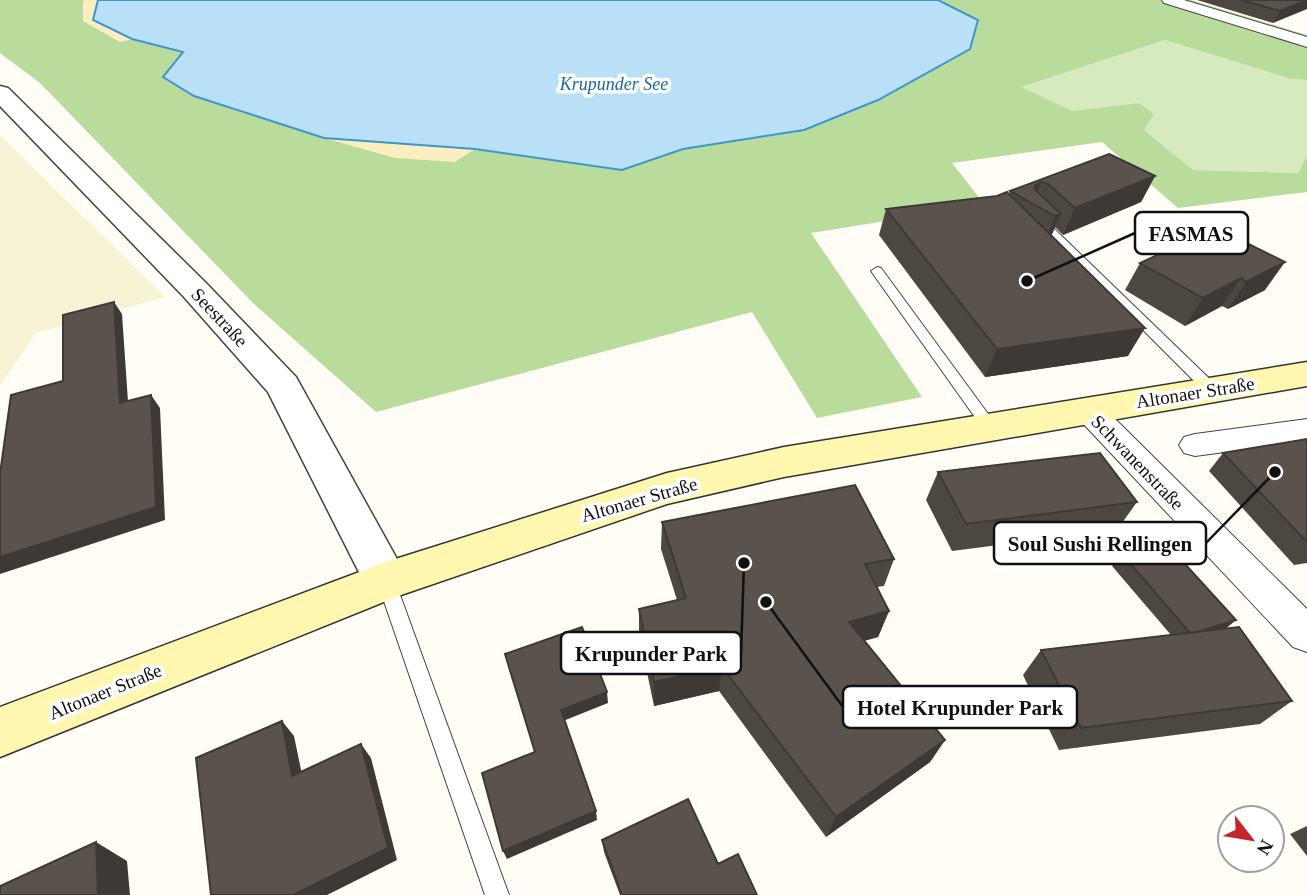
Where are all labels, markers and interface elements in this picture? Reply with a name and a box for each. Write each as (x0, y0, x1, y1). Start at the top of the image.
water label: Krupunder See (559, 74, 668, 94)
callout: FASMAS (1135, 212, 1248, 254)
text: FASMAS (1149, 222, 1233, 246)
street label: Seestraße (187, 284, 252, 351)
street label: Altonaer Straße (1134, 373, 1256, 412)
street label: Schwanenstraße (1087, 411, 1188, 514)
street label: Altonaer Straße (579, 473, 700, 526)
callout: Soul Sushi Rellingen (994, 522, 1206, 564)
text: Soul Sushi Rellingen (1008, 532, 1193, 556)
callout: Krupunder Park (561, 632, 741, 674)
text: Krupunder Park (575, 642, 727, 666)
street label: Altonaer Straße (46, 659, 165, 724)
callout: Hotel Krupunder Park (843, 686, 1077, 728)
text: Hotel Krupunder Park (857, 696, 1063, 720)
north arrow (1216, 804, 1286, 874)
text: N (1252, 836, 1278, 859)

